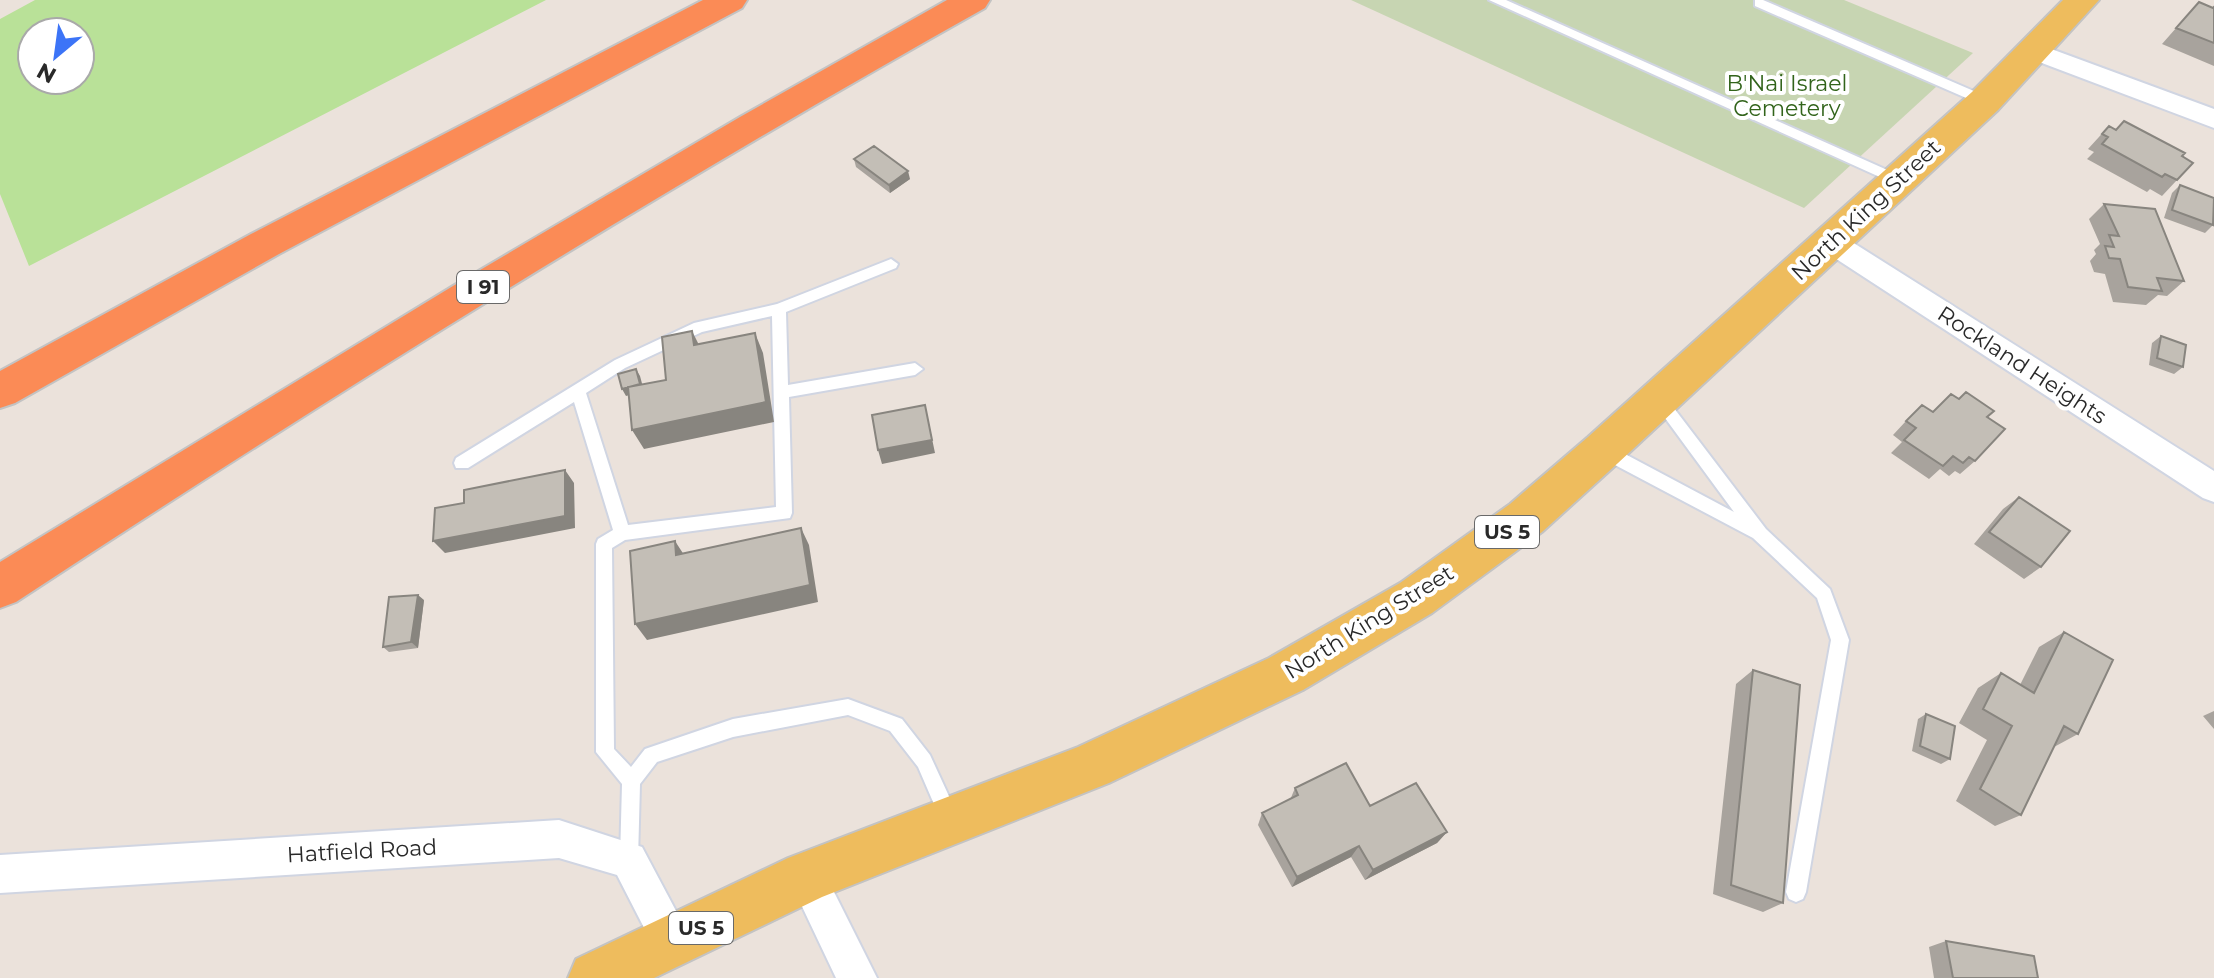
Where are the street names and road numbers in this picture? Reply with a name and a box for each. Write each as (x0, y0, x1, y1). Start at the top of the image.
street label: North King Street (1786, 134, 1946, 286)
road number: I 91 (457, 271, 509, 303)
street label: Rockland Heights (1932, 300, 2112, 430)
road number: US 5 (1475, 516, 1539, 548)
street label: North King Street (1280, 559, 1459, 685)
street label: Hatfield Road (286, 834, 438, 868)
road number: US 5 (669, 912, 733, 944)

